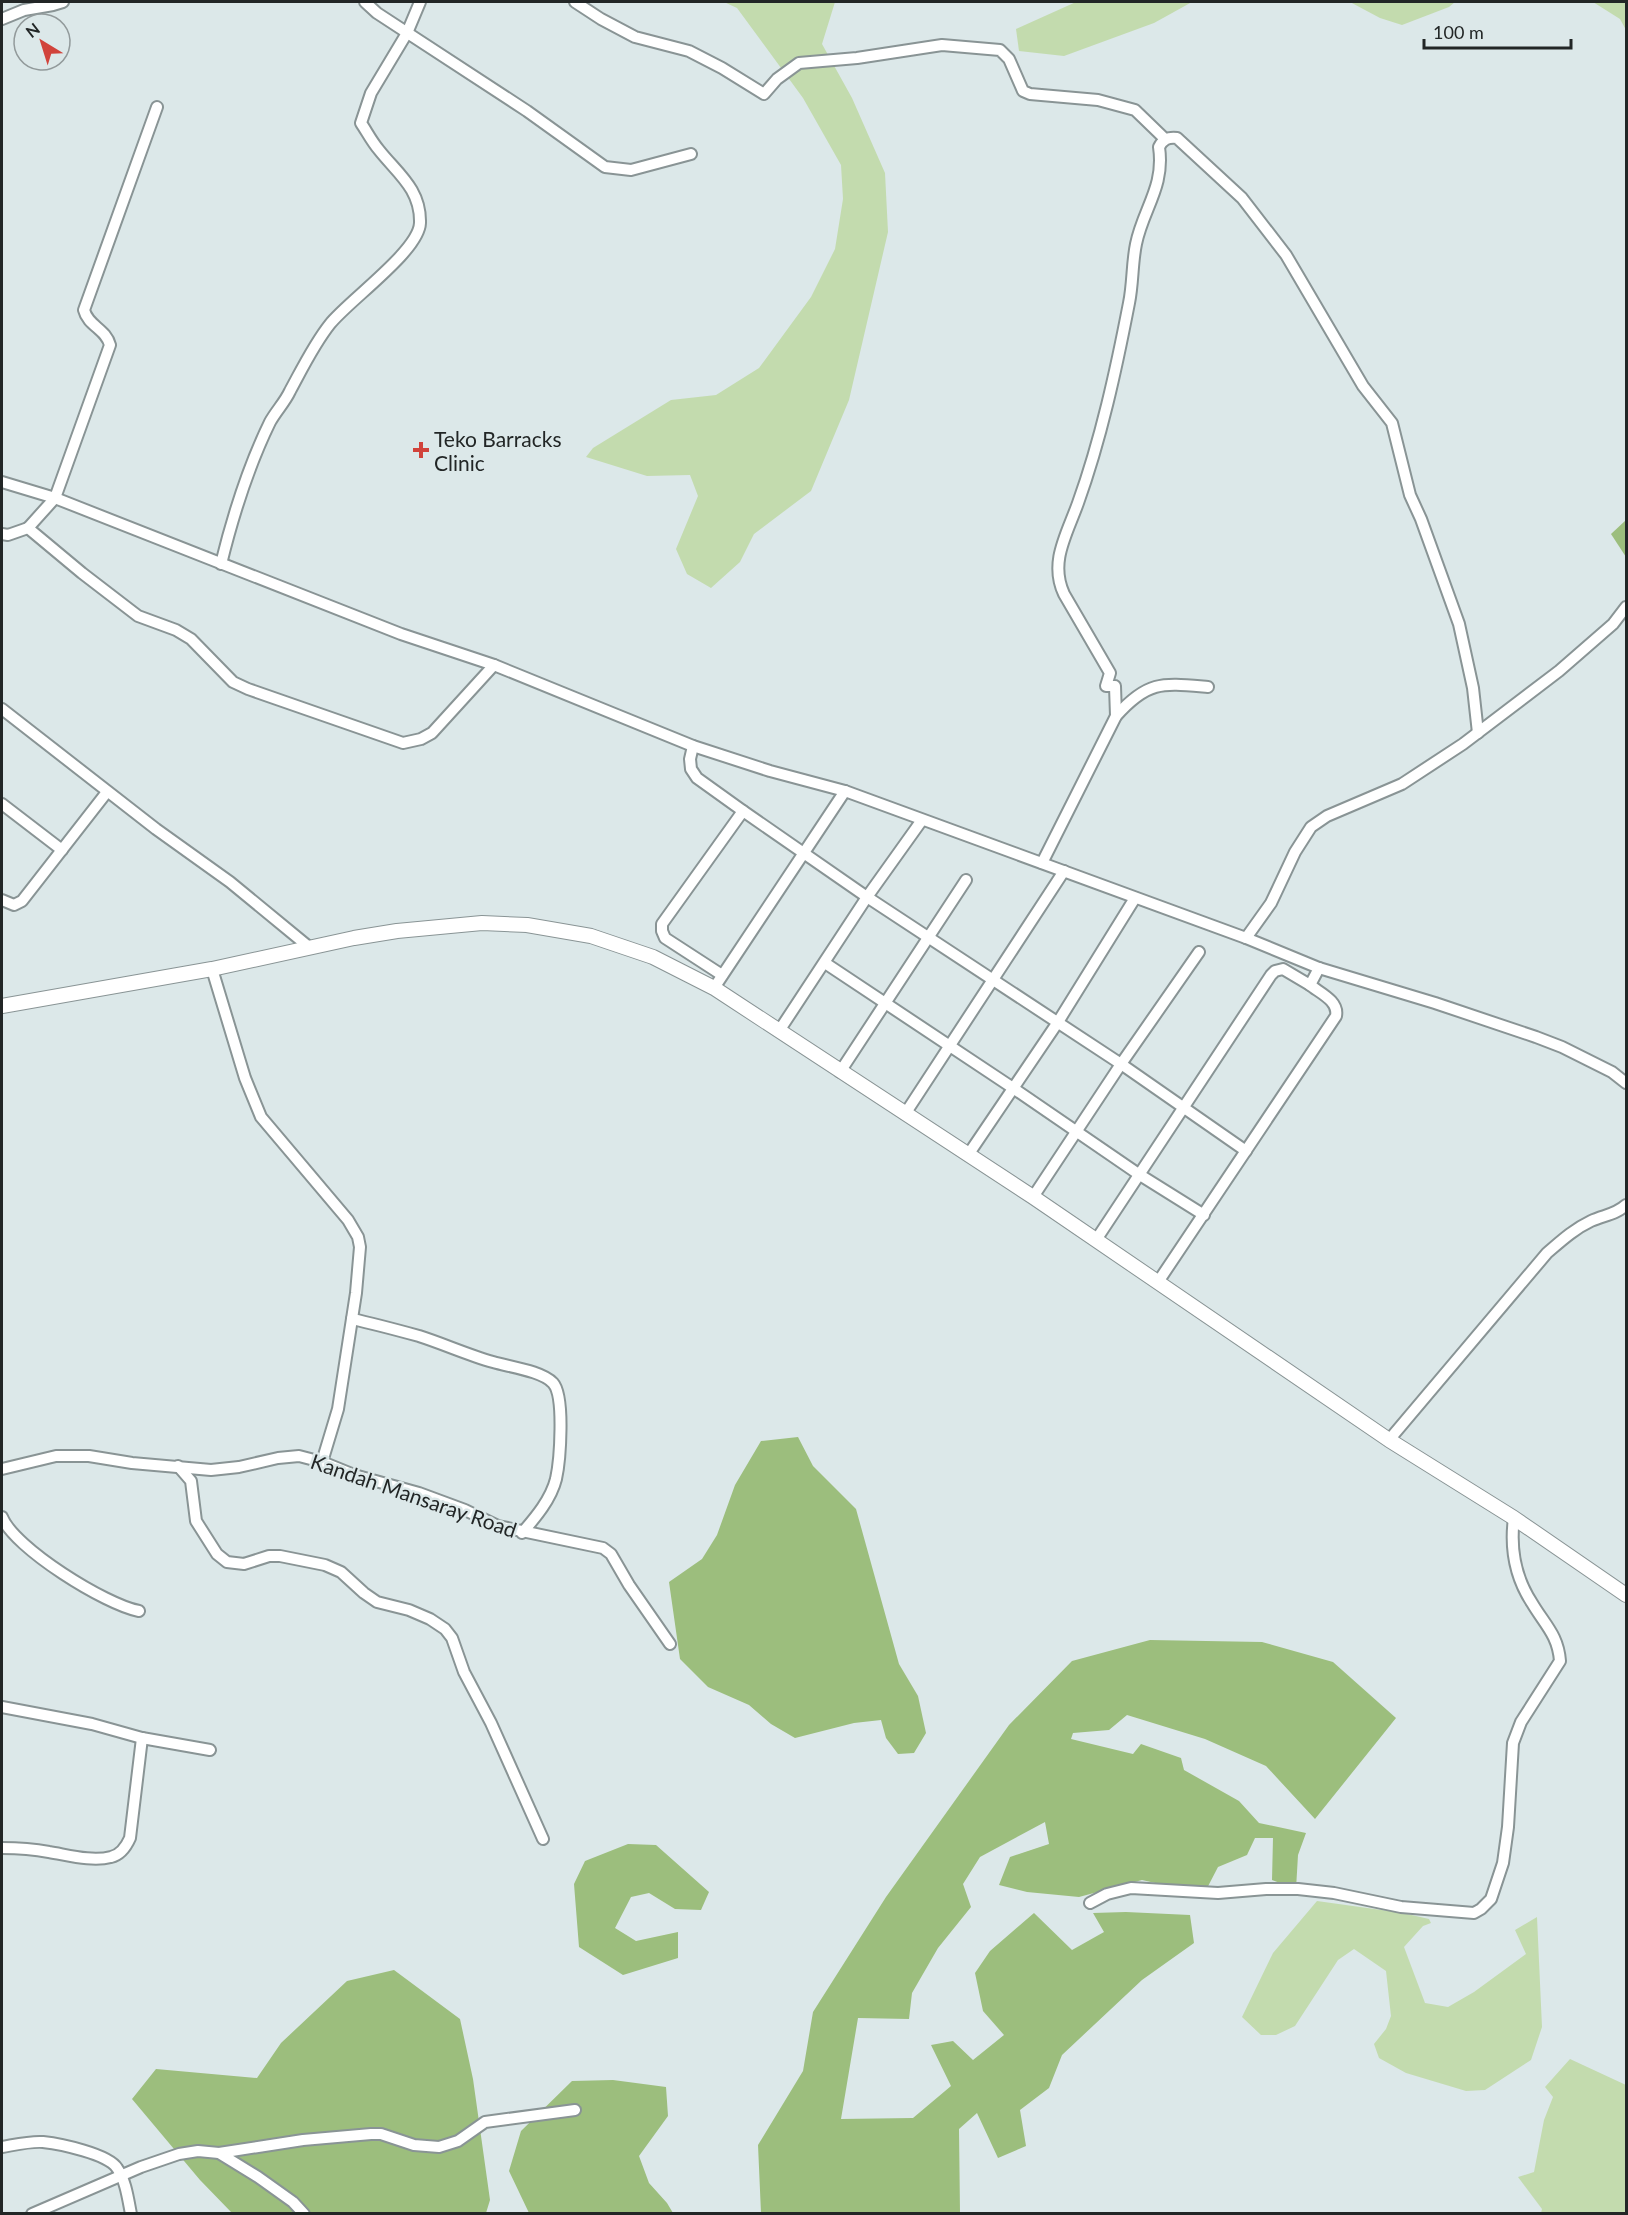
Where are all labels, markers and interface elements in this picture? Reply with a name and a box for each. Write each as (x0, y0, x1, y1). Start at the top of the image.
north arrow (12, 12, 72, 72)
scale bar (1424, 12, 1571, 50)
text: N (22, 19, 43, 41)
text: 100 m (1433, 21, 1484, 43)
place label: Teko Barracks Clinic (434, 426, 561, 475)
marker: Teko Barracks Clinic (412, 441, 430, 459)
street label: Kandah Mansaray Road (308, 1448, 520, 1542)

